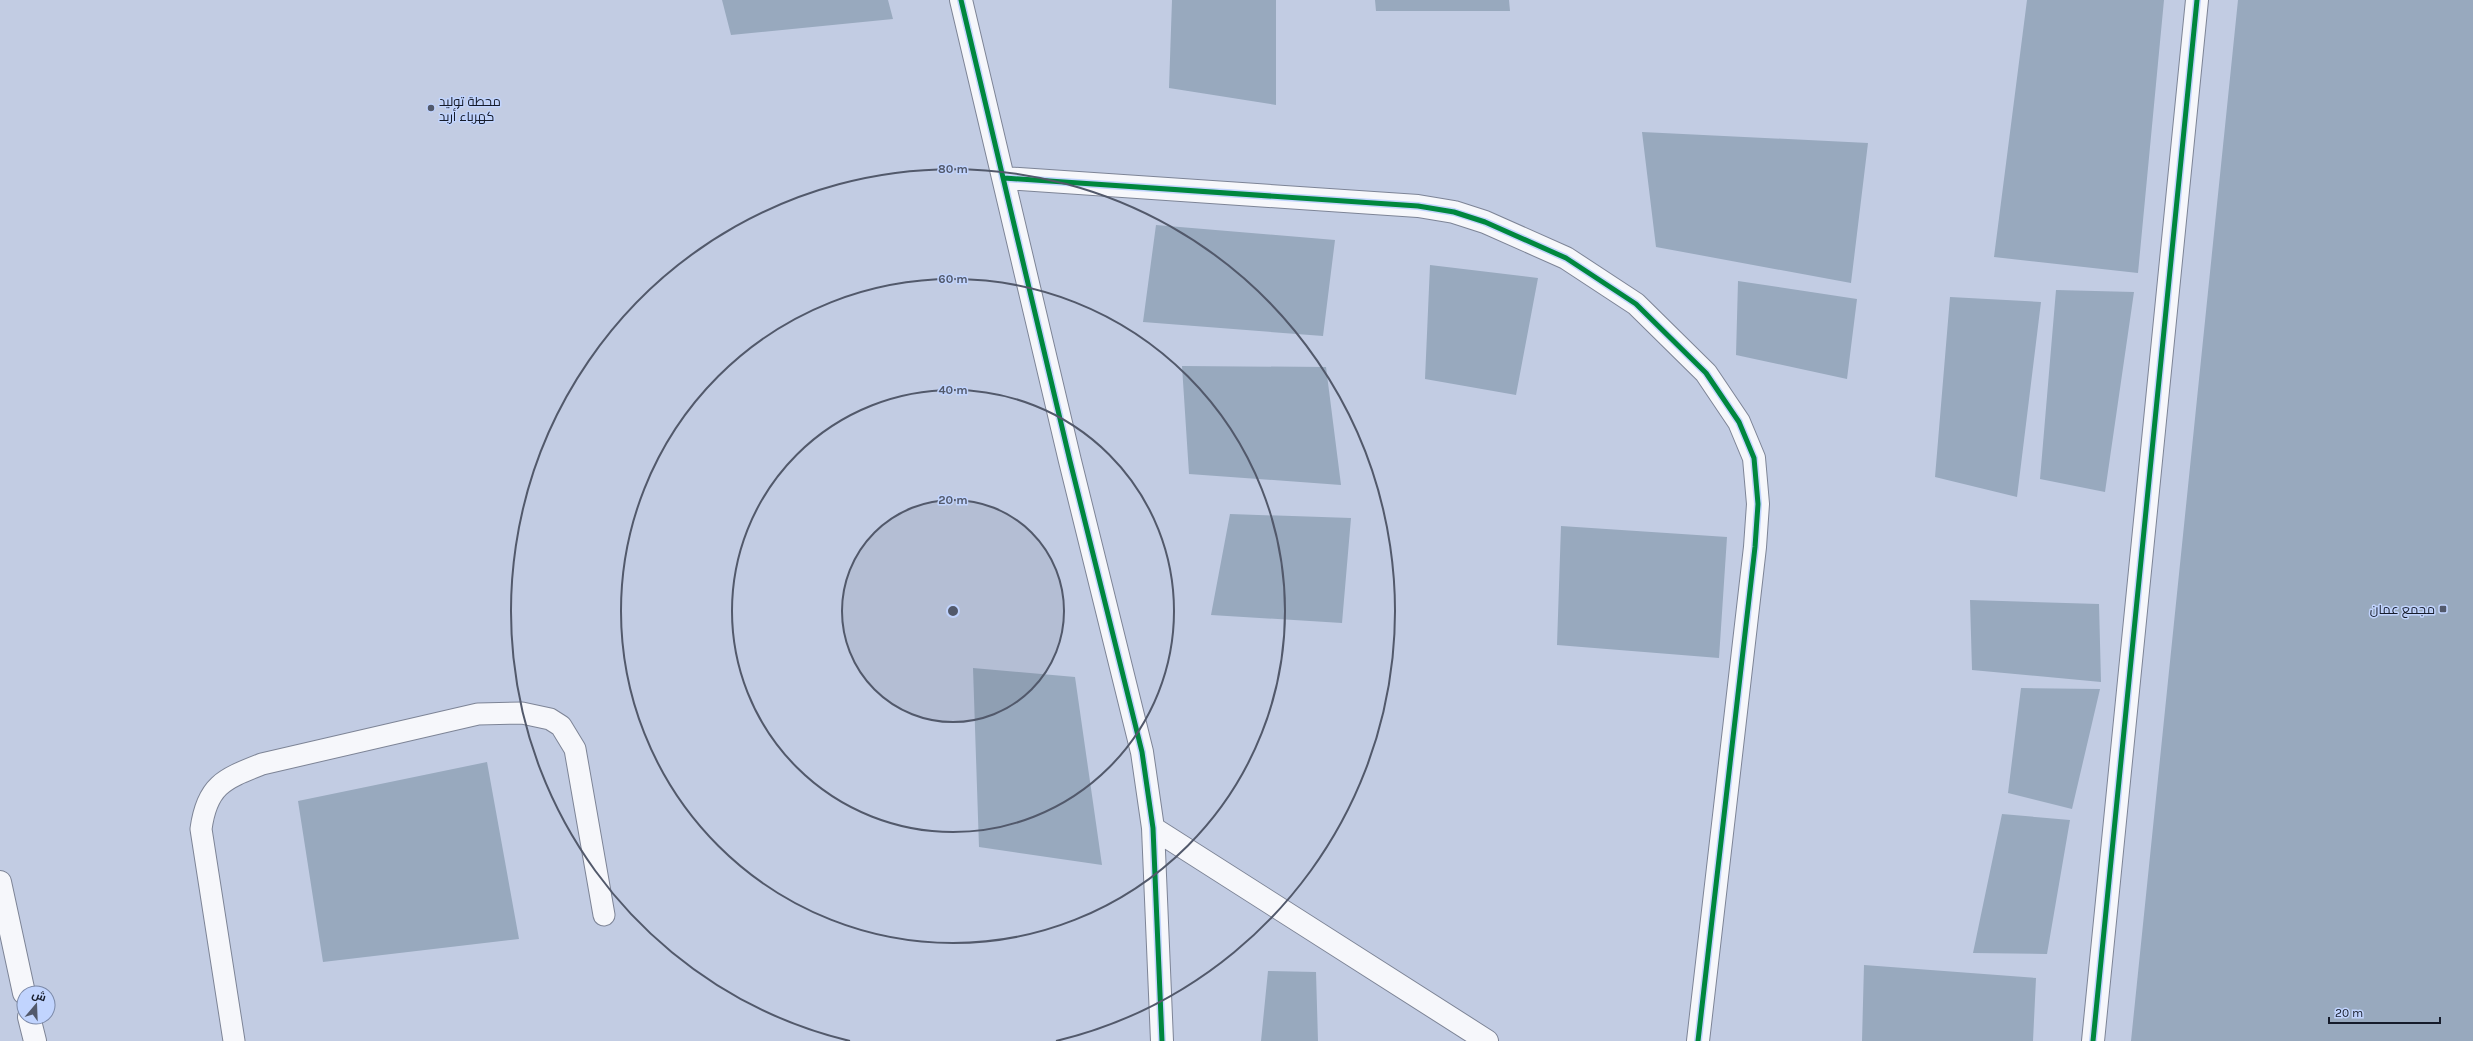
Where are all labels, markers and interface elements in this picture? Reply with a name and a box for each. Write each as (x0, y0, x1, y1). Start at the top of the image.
place label: محطة توليد كهرباء أربد (439, 94, 501, 124)
marker: محطة توليد كهرباء أربد (426, 103, 436, 113)
text: 80 m (938, 162, 968, 176)
text: 60 m (938, 272, 968, 286)
text: 40 m (938, 383, 968, 397)
text: 20 m (938, 493, 968, 507)
place label: مجمع عمان (2370, 602, 2435, 618)
centre of rings (946, 604, 960, 618)
marker: مجمع عمان (2438, 604, 2448, 614)
north arrow (16, 985, 56, 1025)
text: ش (30, 988, 48, 1004)
scale bar (2329, 999, 2440, 1025)
text: 20 m (2335, 1006, 2363, 1020)

